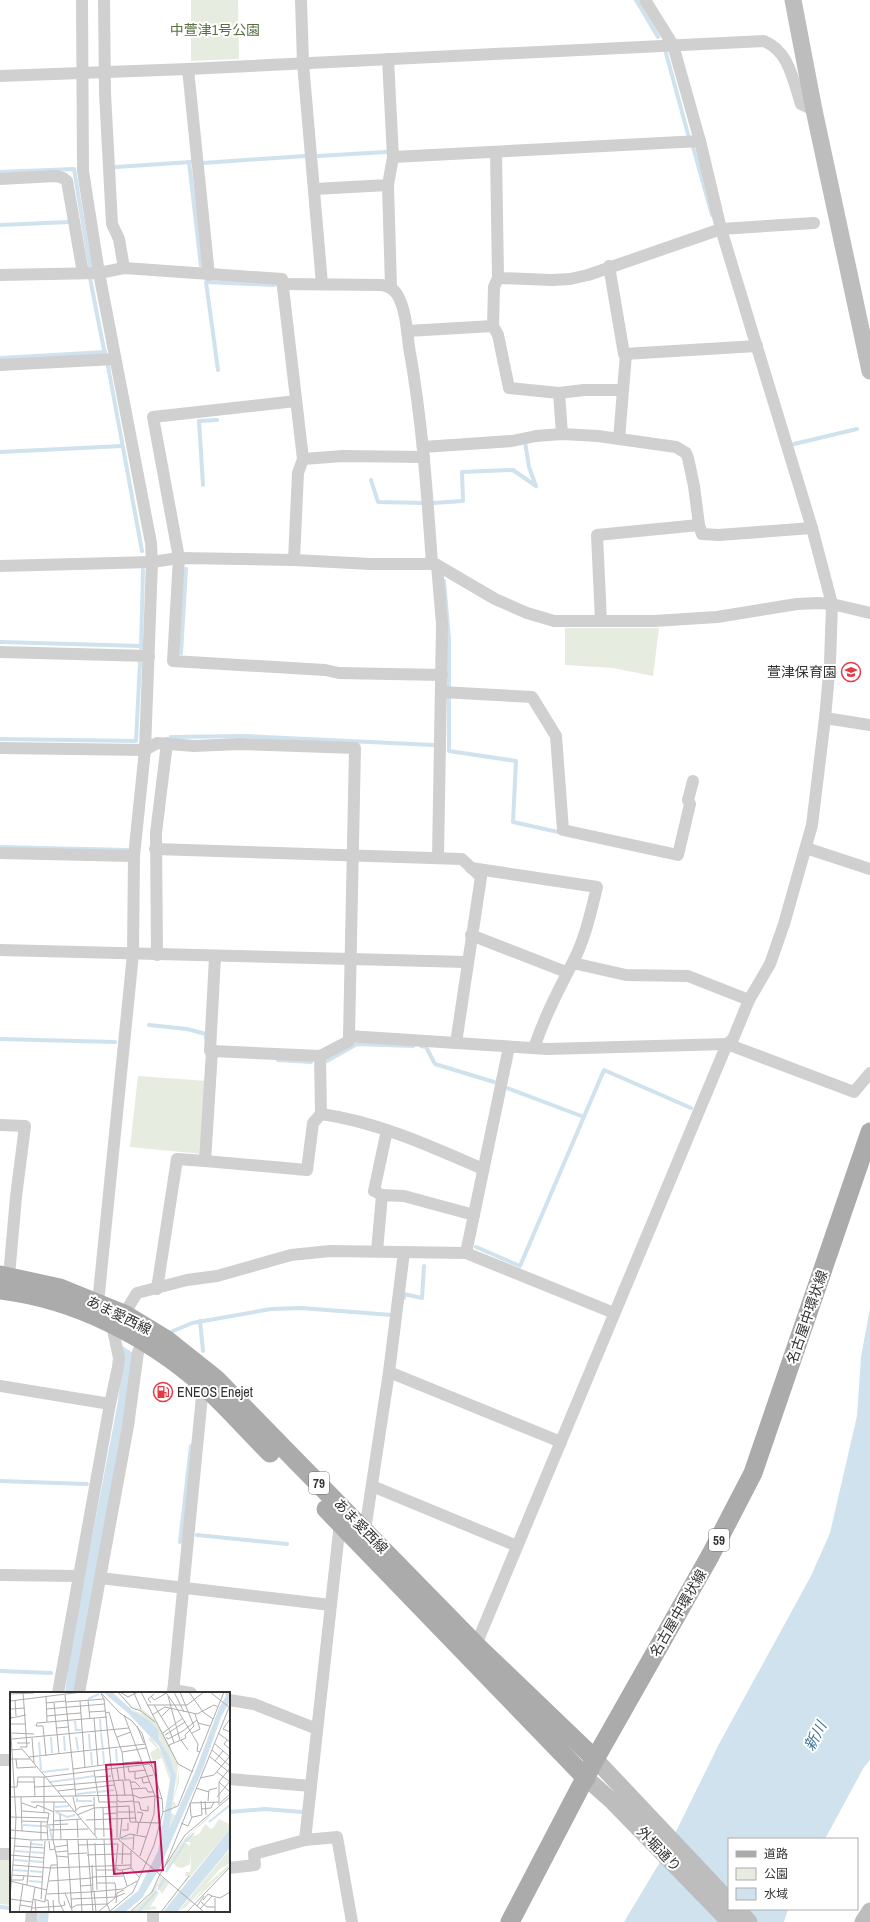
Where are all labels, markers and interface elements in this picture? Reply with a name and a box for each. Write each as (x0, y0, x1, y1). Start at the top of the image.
park label: 中萱津1号公園 (170, 21, 260, 39)
school or university icon: 萱津保育園 (840, 661, 862, 683)
place label: 萱津保育園 (767, 663, 837, 681)
street label: 名古屋中環状線 (783, 1268, 831, 1366)
street label: あま愛西線 (84, 1292, 154, 1338)
fuel station icon: ENEOS Enejet (152, 1381, 174, 1403)
place label: ENEOS Enejet (177, 1383, 253, 1401)
road number: 79 (309, 1472, 329, 1494)
street label: あま愛西線 (330, 1495, 392, 1557)
road number: 59 (709, 1529, 729, 1551)
street label: 名古屋中環状線 (646, 1566, 710, 1660)
inset map (10, 1692, 230, 1912)
water label: 新川 (799, 1716, 832, 1754)
street label: 外堀通り (633, 1823, 685, 1875)
legend (728, 1838, 858, 1910)
text: 道路 (764, 1846, 788, 1862)
text: 公園 (764, 1866, 788, 1882)
text: 水域 (764, 1886, 788, 1902)

